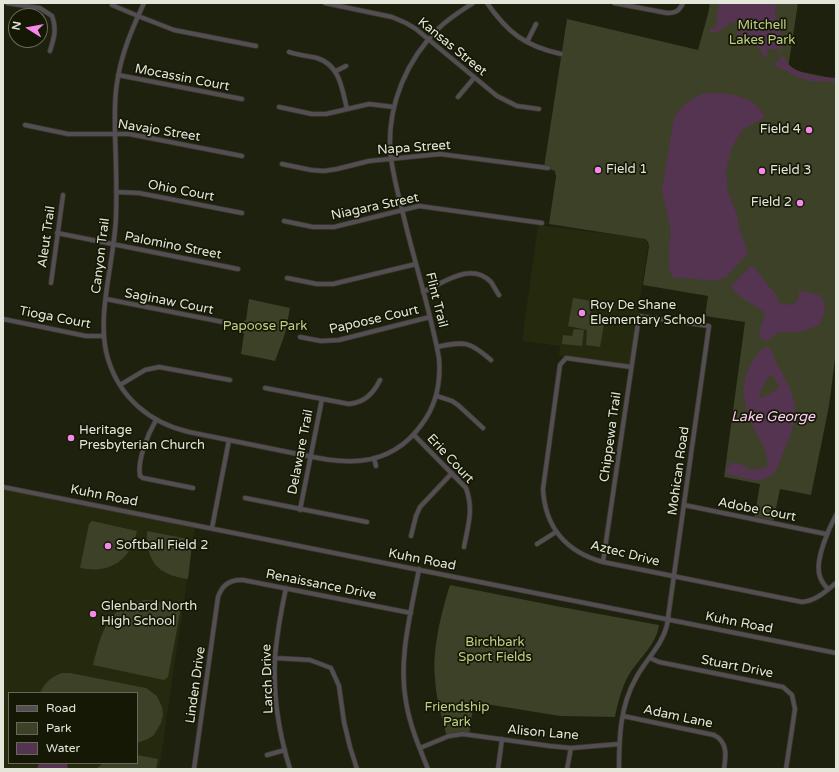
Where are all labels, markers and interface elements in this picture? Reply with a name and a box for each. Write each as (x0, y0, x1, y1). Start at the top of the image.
north arrow (8, 8, 48, 48)
street label: Kansas Street (414, 14, 490, 80)
park label: Mitchell Lakes Park (729, 18, 795, 49)
text: N (9, 20, 24, 31)
street label: Mocassin Court (133, 61, 231, 95)
street label: Navajo Street (117, 117, 201, 145)
place label: Field 4 (760, 122, 801, 138)
marker: Field 4 (804, 125, 814, 135)
street label: Napa Street (377, 138, 451, 158)
place label: Field 1 (606, 162, 647, 178)
place label: Field 3 (770, 163, 811, 179)
marker: Field 1 (593, 165, 603, 175)
marker: Field 3 (757, 166, 767, 176)
street label: Ohio Court (146, 177, 216, 205)
street label: Niagara Street (330, 190, 420, 224)
place label: Field 2 (751, 195, 792, 211)
marker: Field 2 (795, 198, 805, 208)
street label: Aleut Trail (35, 205, 59, 269)
street label: Canyon Trail (89, 217, 113, 295)
street label: Palomino Street (123, 229, 223, 263)
street label: Flint Trail (422, 271, 450, 329)
street label: Saginaw Court (123, 286, 215, 318)
place label: Roy De Shane Elementary School (590, 298, 705, 329)
street label: Papoose Court (328, 302, 420, 338)
street label: Tioga Court (18, 303, 92, 333)
marker: Roy De Shane Elementary School (577, 308, 587, 318)
park label: Papoose Park (223, 319, 307, 335)
street label: Chippewa Trail (597, 391, 625, 483)
street label: Delaware Trail (285, 408, 317, 496)
water label: Lake George (731, 409, 815, 425)
place label: Heritage Presbyterian Church (79, 423, 205, 454)
street label: Mohican Road (665, 426, 693, 516)
street label: Erie Court (423, 431, 477, 487)
marker: Heritage Presbyterian Church (66, 433, 76, 443)
street label: Kuhn Road (69, 482, 139, 510)
street label: Adobe Court (717, 495, 797, 525)
place label: Softball Field 2 (116, 538, 208, 554)
street label: Aztec Drive (589, 538, 661, 570)
marker: Softball Field 2 (103, 541, 113, 551)
street label: Kuhn Road (387, 546, 457, 574)
street label: Renaissance Drive (264, 567, 378, 603)
place label: Glenbard North High School (101, 599, 197, 630)
marker: Glenbard North High School (88, 609, 98, 619)
street label: Kuhn Road (704, 609, 774, 637)
park label: Birchbark Sport Fields (458, 635, 532, 666)
street label: Larch Drive (259, 644, 277, 714)
street label: Linden Drive (183, 646, 209, 724)
street label: Stuart Drive (700, 652, 774, 682)
legend (8, 692, 138, 764)
park label: Friendship Park (425, 700, 489, 731)
text: Road (46, 701, 76, 715)
street label: Adam Lane (642, 702, 714, 732)
text: Park (46, 721, 72, 735)
street label: Alison Lane (507, 722, 579, 744)
text: Water (46, 741, 80, 755)

